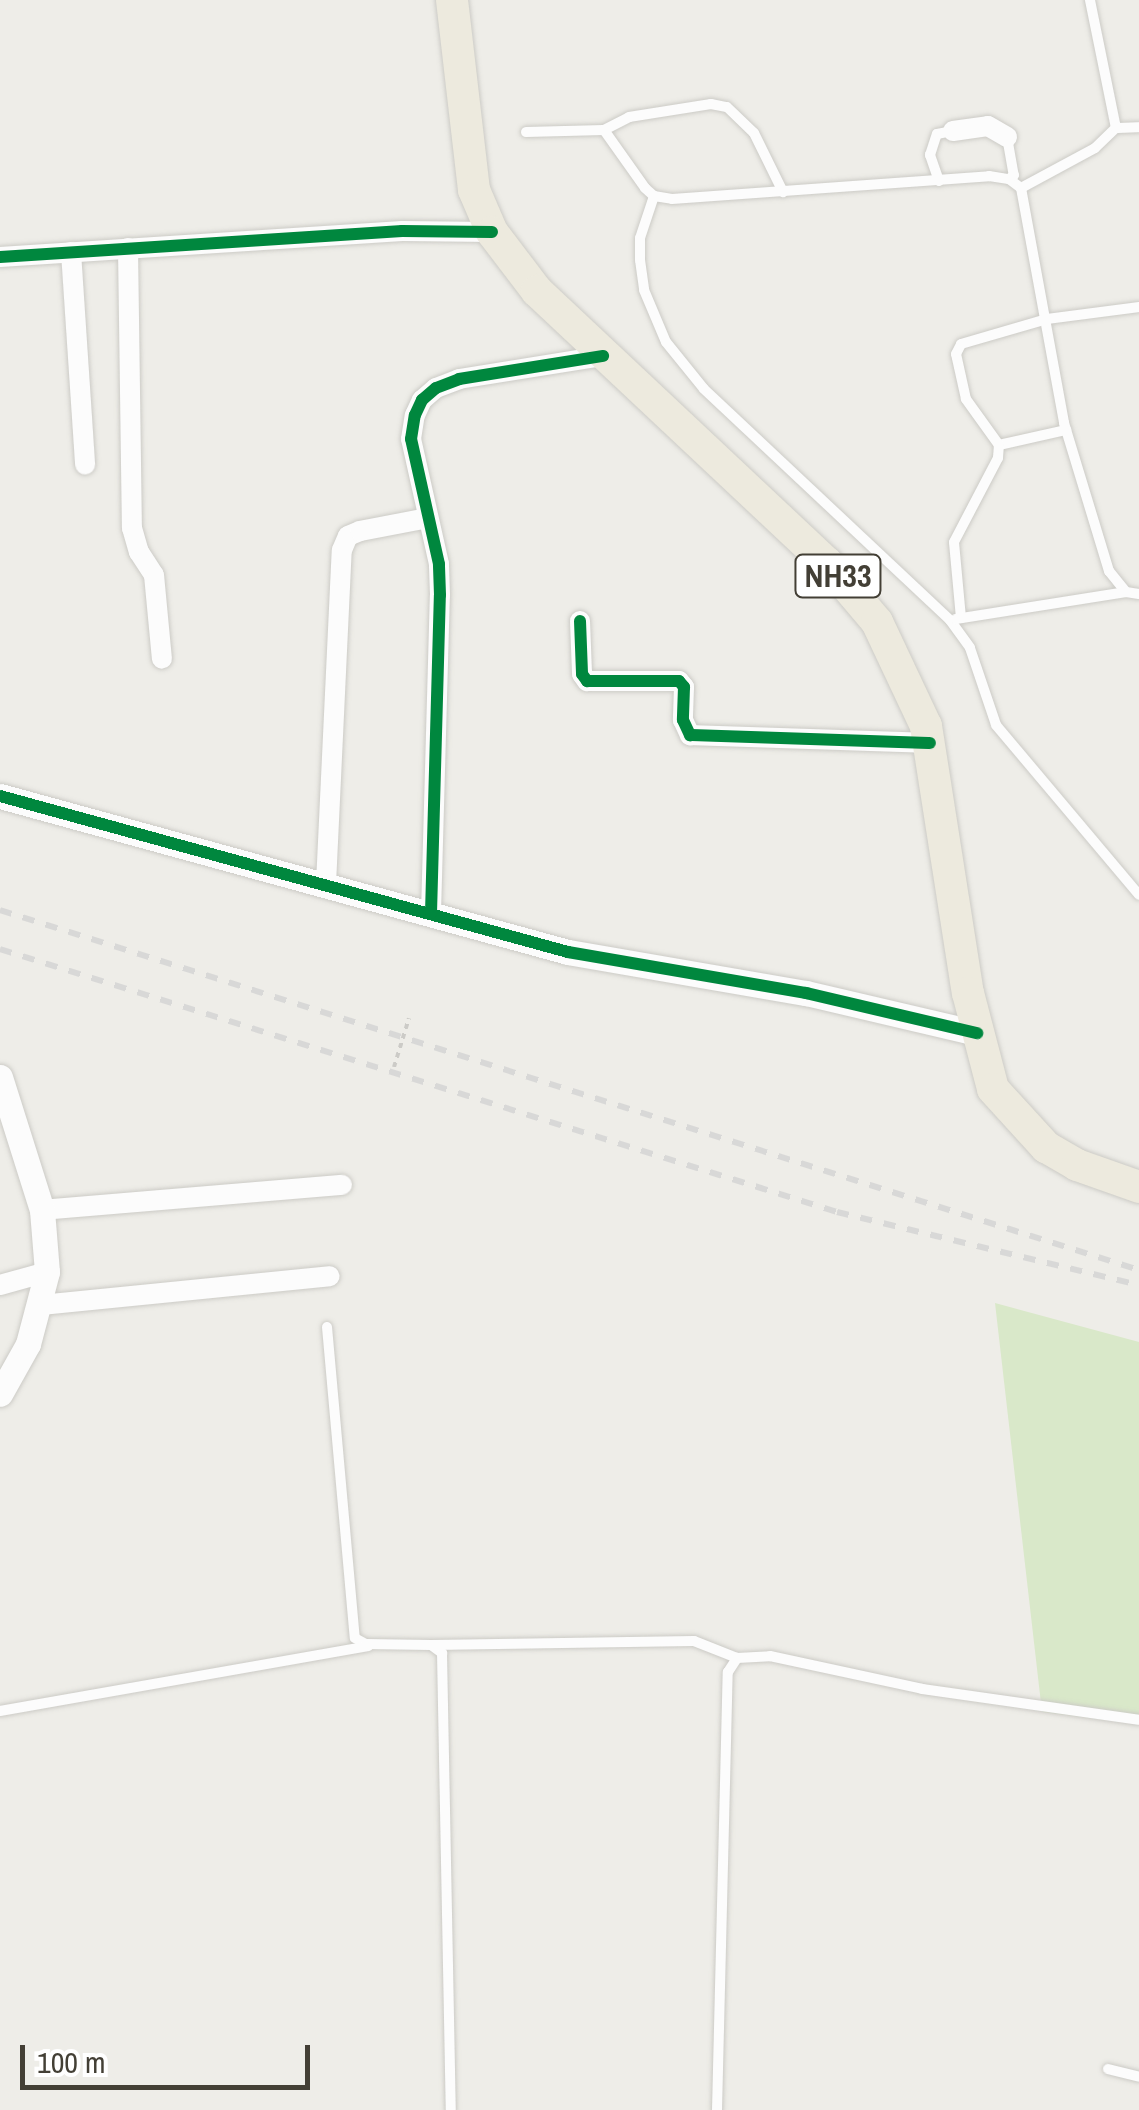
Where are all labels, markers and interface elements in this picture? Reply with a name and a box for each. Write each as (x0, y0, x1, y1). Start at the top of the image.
road number: NH33 (793, 549, 883, 603)
scale bar (25, 2025, 315, 2087)
text: 100 m (37, 2042, 105, 2082)

